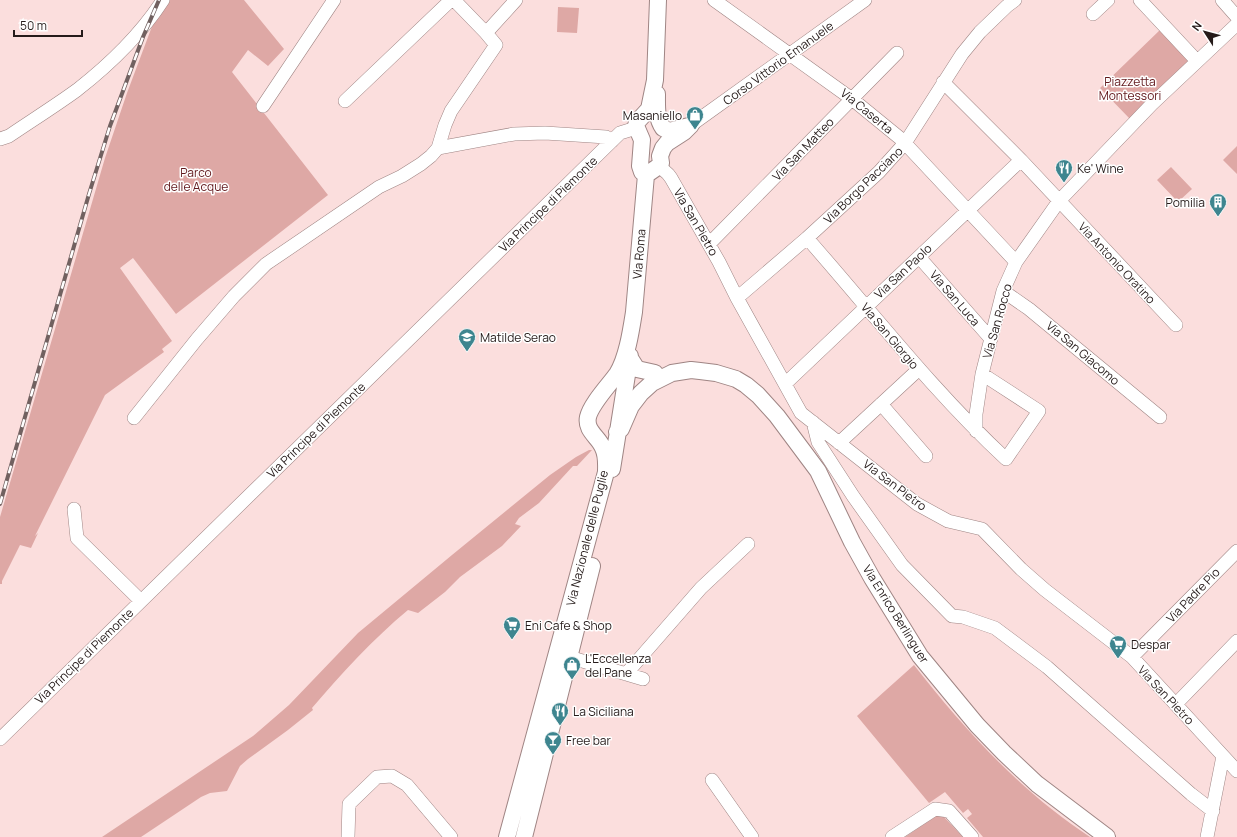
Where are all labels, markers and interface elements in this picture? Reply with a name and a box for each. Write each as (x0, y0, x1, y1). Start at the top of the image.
scale bar (14, 12, 82, 38)
north arrow (1185, 12, 1225, 52)
text: 50 m (20, 17, 47, 34)
street label: Corso Vittorio Emanuele (719, 17, 837, 109)
text: N (1188, 18, 1205, 33)
park label: Piazzetta Montessori (1099, 73, 1161, 104)
street label: Via Caserta (837, 84, 897, 138)
shop icon: Masaniello (685, 105, 705, 130)
place label: Masaniello (623, 107, 682, 124)
street label: Via San Matteo (768, 114, 838, 184)
street label: Via Borgo Pacciano (820, 143, 906, 227)
street label: Via Principe di Piemonte (495, 152, 601, 256)
restaurant icon: Ke' Wine (1054, 158, 1074, 183)
place label: Ke' Wine (1077, 160, 1124, 177)
park label: Parco delle Acque (164, 164, 228, 195)
street label: Via San Pietro (670, 185, 722, 259)
building icon: Pomilia (1208, 192, 1228, 217)
place label: Pomilia (1165, 194, 1205, 211)
street label: Via Antonio Oratino (1075, 218, 1159, 308)
street label: Via Roma (628, 228, 650, 280)
street label: Via San Paolo (870, 240, 936, 302)
street label: Via San Luca (926, 266, 984, 330)
street label: Via San Rocco (978, 282, 1016, 360)
street label: Via San Giorgio (857, 299, 923, 373)
street label: Via San Giacomo (1043, 317, 1123, 389)
school or university icon: Matilde Serao (457, 327, 477, 352)
place label: Matilde Serao (480, 329, 556, 346)
street label: Via Principe di Piemonte (263, 378, 369, 482)
street label: Via San Pietro (860, 455, 930, 515)
street label: Via Nazionale delle Puglie (562, 468, 612, 608)
street label: Via Enrico Berlinguer (859, 562, 933, 667)
street label: Via Padre Pio (1162, 564, 1224, 626)
street label: Via Principe di Piemonte (31, 604, 137, 708)
supermarket icon: Eni Cafe & Shop (502, 615, 522, 640)
place label: Eni Cafe & Shop (525, 617, 612, 634)
supermarket icon: Despar (1108, 634, 1128, 659)
place label: Despar (1131, 636, 1171, 653)
place label: L'Eccellenza del Pane (585, 650, 651, 681)
shop icon: L'Eccellenza del Pane (562, 655, 582, 680)
street label: Via San Pietro (1134, 662, 1198, 728)
restaurant icon: La Siciliana (550, 701, 570, 726)
place label: La Siciliana (573, 703, 634, 720)
bar icon: Free bar (543, 730, 563, 755)
place label: Free bar (566, 732, 611, 749)

